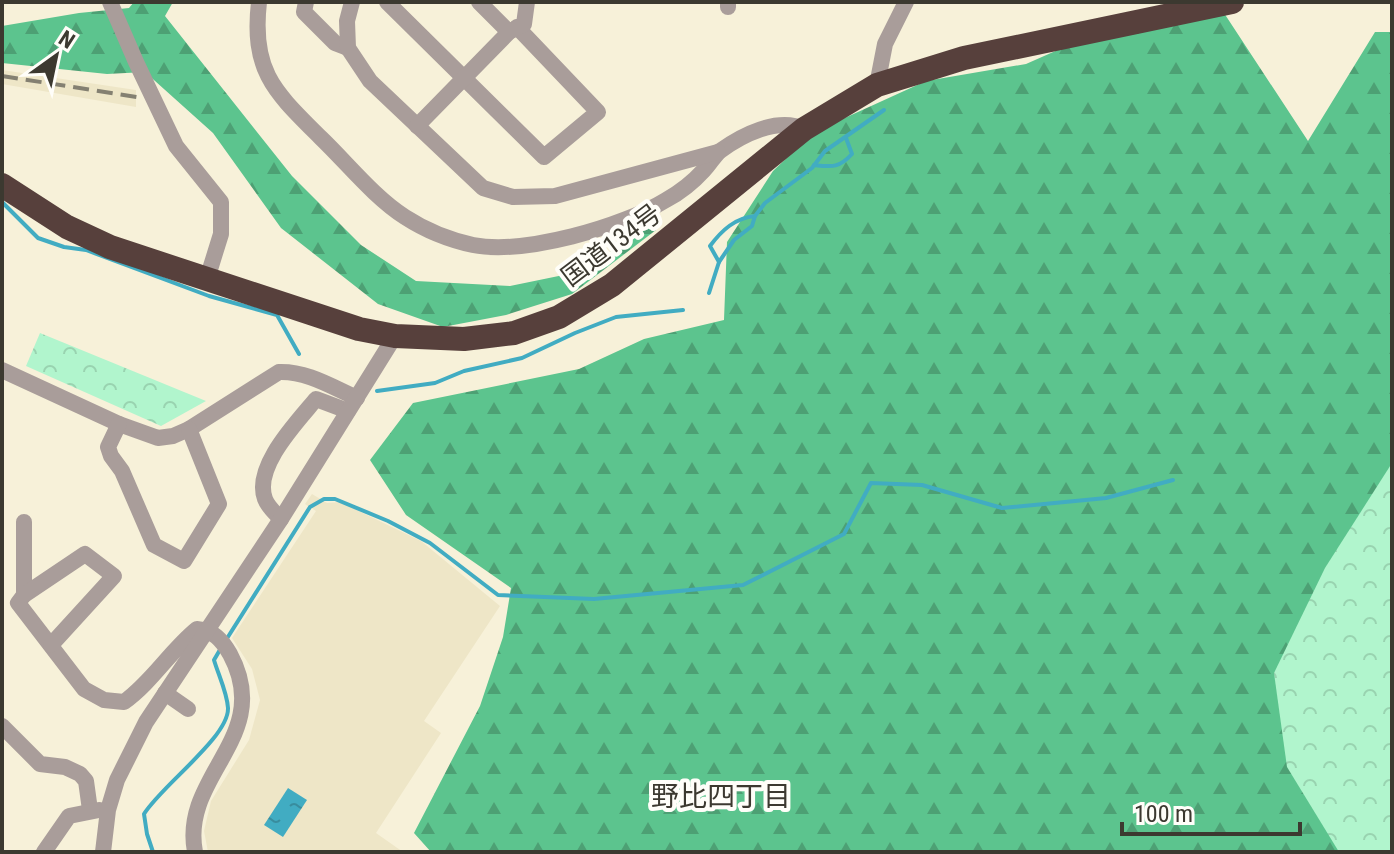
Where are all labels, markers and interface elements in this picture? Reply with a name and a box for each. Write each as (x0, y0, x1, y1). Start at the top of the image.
north arrow (16, 16, 96, 96)
text: N (54, 25, 79, 54)
street label: 国道134号 (555, 198, 667, 292)
district label: 野比四丁目 (651, 780, 791, 813)
scale bar (1122, 786, 1300, 836)
text: 100 m (1134, 800, 1193, 828)

